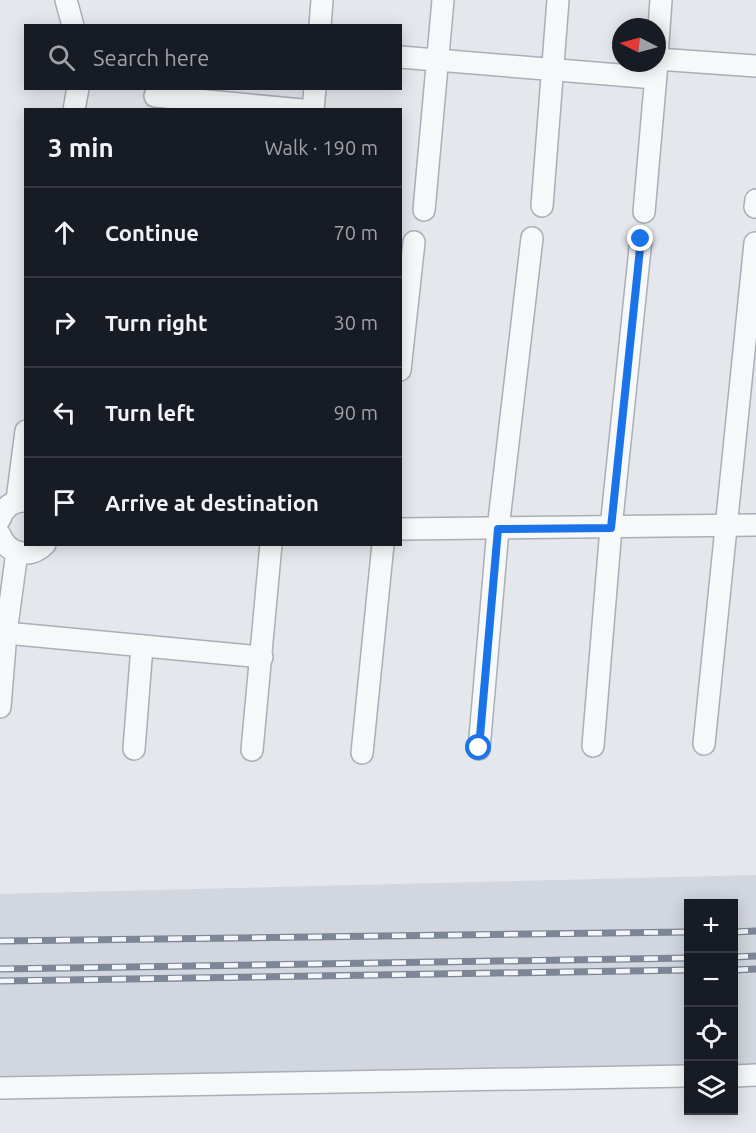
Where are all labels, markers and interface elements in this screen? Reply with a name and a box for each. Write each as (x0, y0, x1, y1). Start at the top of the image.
north arrow (612, 18, 666, 72)
search box (24, 24, 402, 90)
icon: search (45, 41, 78, 74)
text: Search here (93, 45, 209, 70)
text: 3 min (48, 133, 114, 162)
text: Walk · 190 m (265, 136, 378, 159)
icon: ahead (48, 216, 81, 249)
text: Continue (105, 220, 199, 245)
text: 70 m (334, 221, 378, 244)
route end (627, 225, 653, 251)
icon: right (48, 306, 81, 339)
text: Turn right (105, 310, 207, 335)
text: 30 m (334, 311, 378, 334)
icon: left (48, 396, 81, 429)
text: Turn left (105, 400, 195, 425)
text: 90 m (334, 401, 378, 424)
icon: arrive (48, 486, 81, 519)
text: Arrive at destination (105, 490, 319, 515)
route start (465, 734, 491, 760)
map controls (684, 899, 738, 1115)
button: + (684, 899, 738, 953)
button: − (684, 953, 738, 1007)
button: locate (684, 1007, 738, 1061)
button: layers (684, 1061, 738, 1115)

